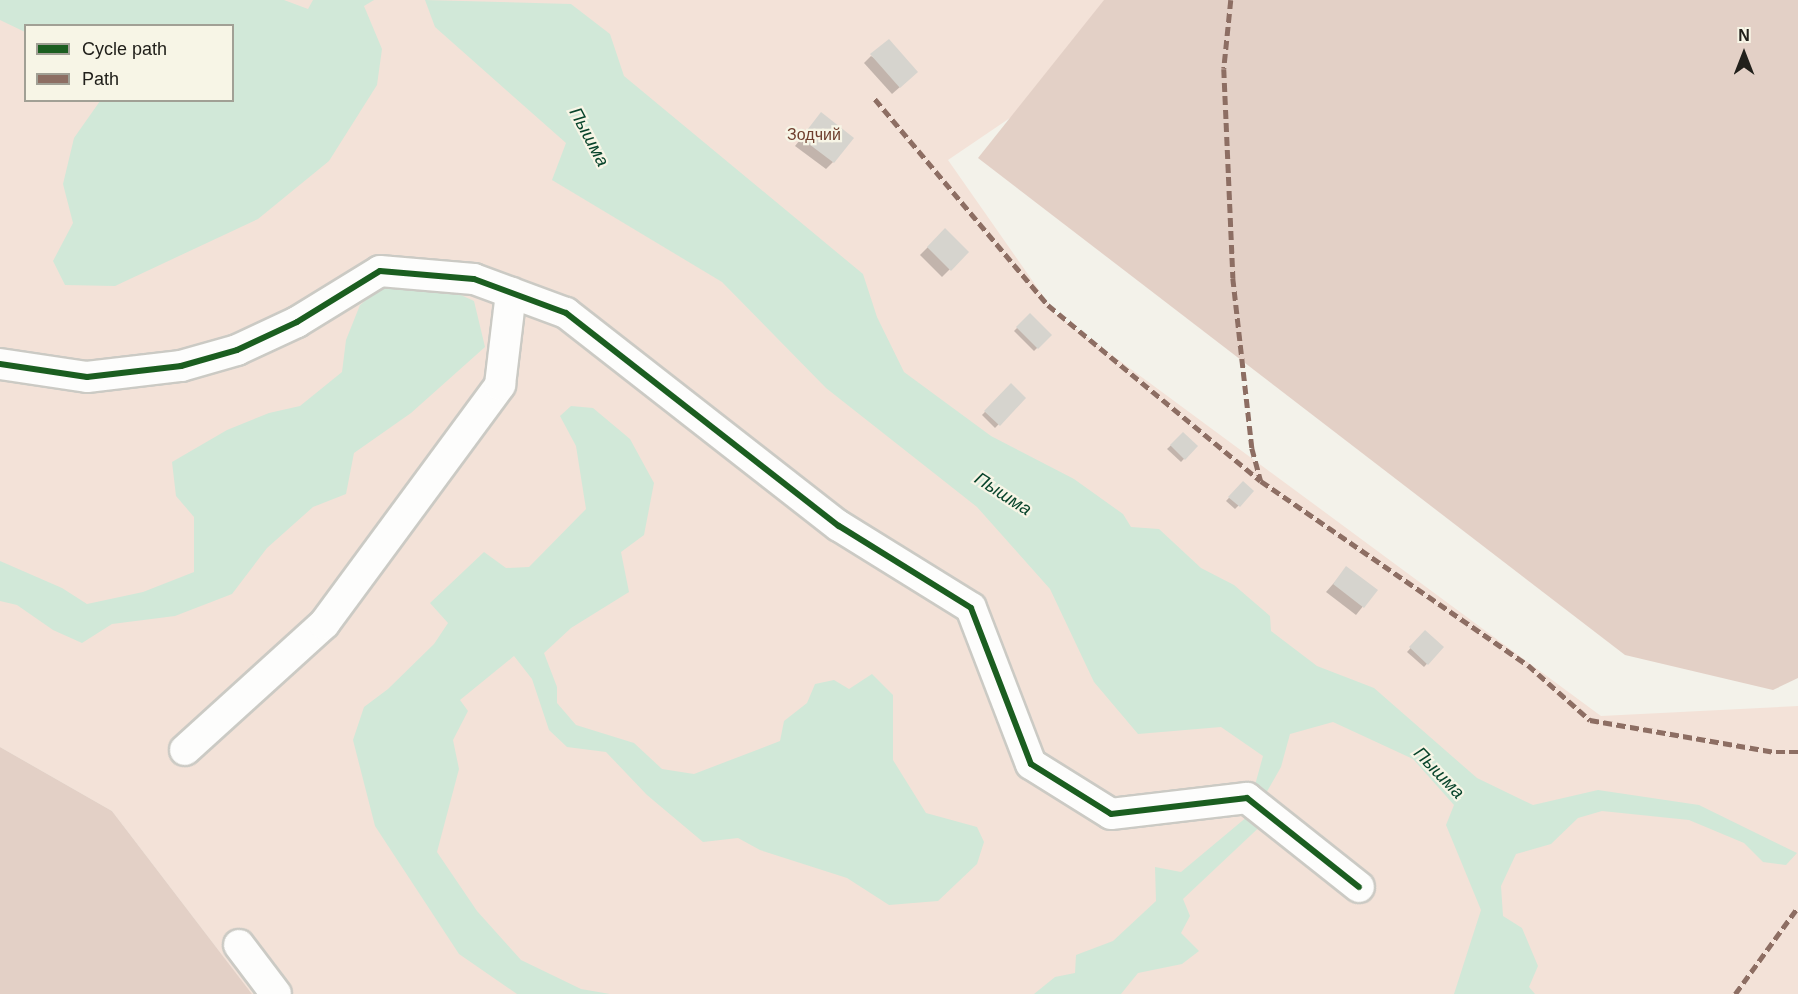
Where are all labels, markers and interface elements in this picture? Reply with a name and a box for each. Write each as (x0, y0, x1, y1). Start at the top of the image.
legend (24, 24, 234, 102)
north arrow (1714, 24, 1774, 84)
text: N (1738, 27, 1750, 44)
text: Cycle path (82, 39, 167, 59)
text: Path (82, 69, 119, 89)
water label: Пышма (565, 104, 613, 170)
park label: Зодчий (787, 125, 841, 145)
water label: Пышма (970, 468, 1036, 520)
water label: Пышма (1409, 743, 1469, 803)

